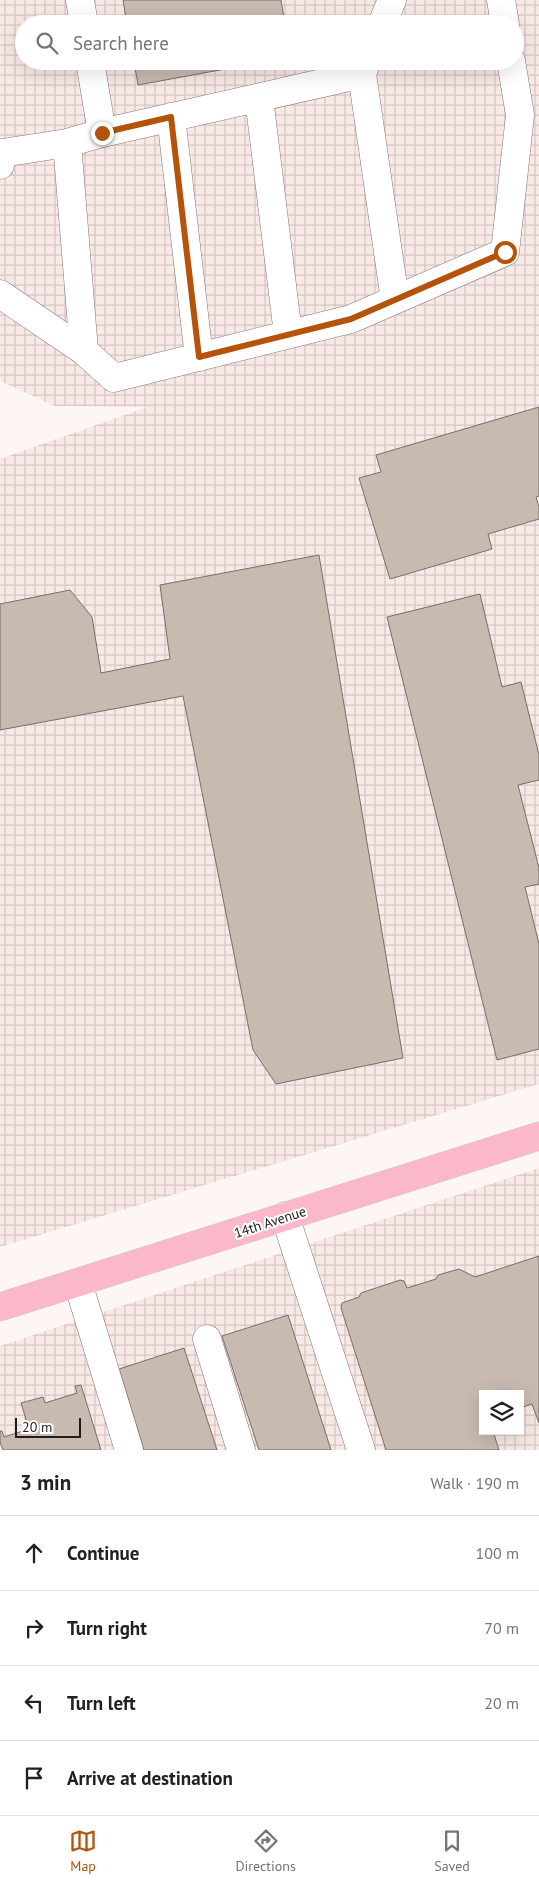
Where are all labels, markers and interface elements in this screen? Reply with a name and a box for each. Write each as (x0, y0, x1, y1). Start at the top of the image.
search box (15, 15, 524, 70)
icon: search (33, 29, 61, 57)
text: Search here (73, 31, 169, 55)
route end (91, 122, 114, 145)
route start (494, 241, 517, 264)
street label: 14th Avenue (232, 1202, 308, 1242)
map controls (479, 1390, 524, 1435)
button: layers (479, 1390, 524, 1435)
scale bar (15, 1415, 81, 1438)
text: 20 m (22, 1418, 52, 1436)
text: 3 min (20, 1469, 71, 1496)
text: Walk · 190 m (430, 1473, 519, 1493)
icon: ahead (20, 1539, 48, 1567)
text: Continue (67, 1541, 139, 1565)
text: 100 m (476, 1543, 519, 1563)
icon: right (20, 1614, 48, 1642)
text: Turn right (67, 1616, 147, 1640)
text: 70 m (484, 1618, 519, 1638)
icon: left (20, 1689, 48, 1717)
text: Turn left (67, 1691, 136, 1715)
text: 20 m (484, 1693, 519, 1713)
icon: arrive (20, 1764, 48, 1792)
text: Arrive at destination (67, 1766, 233, 1790)
tab: Map (69, 1827, 97, 1875)
tab: Directions (235, 1827, 296, 1875)
tab: Saved (434, 1827, 470, 1875)

